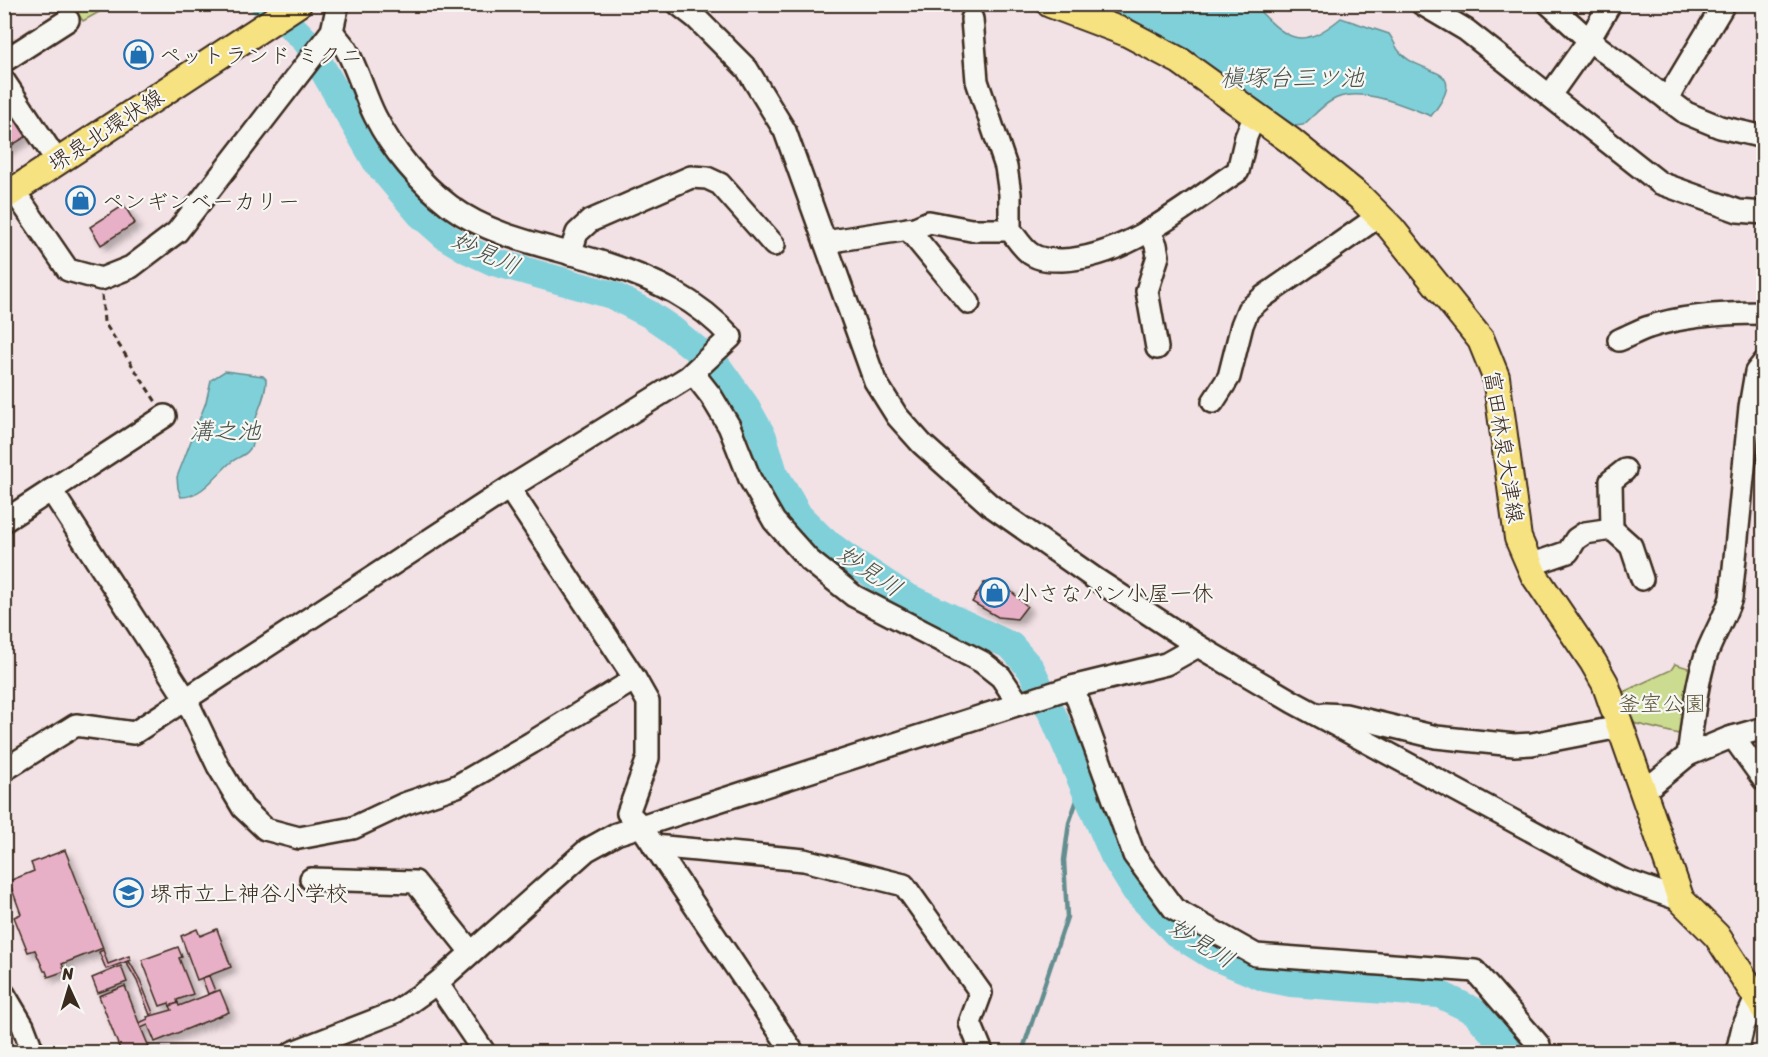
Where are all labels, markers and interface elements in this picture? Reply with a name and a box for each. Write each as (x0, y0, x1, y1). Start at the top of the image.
place label: ペットランド ミクニ (159, 36, 363, 75)
shop icon: ペットランド ミクニ (122, 39, 154, 71)
water label: 槇塚台三ツ池 (1220, 57, 1365, 99)
street label: 堺泉北環状線 (40, 78, 172, 182)
place label: ペンギンベーカリー (102, 182, 300, 221)
shop icon: ペンギンベーカリー (65, 185, 97, 217)
water label: 妙見川 (445, 219, 527, 287)
street label: 富田林泉大津線 (1473, 368, 1535, 526)
water label: 溝之池 (189, 410, 262, 452)
water label: 妙見川 (828, 533, 912, 609)
place label: 小さなパン小屋一休 (1016, 574, 1214, 613)
shop icon: 小さなパン小屋一休 (979, 577, 1011, 609)
park label: 釜室公園 (1618, 684, 1706, 723)
place label: 堺市立上神谷小学校 (150, 874, 348, 913)
school or university icon: 堺市立上神谷小学校 (113, 877, 145, 909)
water label: 妙見川 (1160, 906, 1244, 980)
north arrow (39, 958, 99, 1018)
text: N (60, 959, 75, 988)

